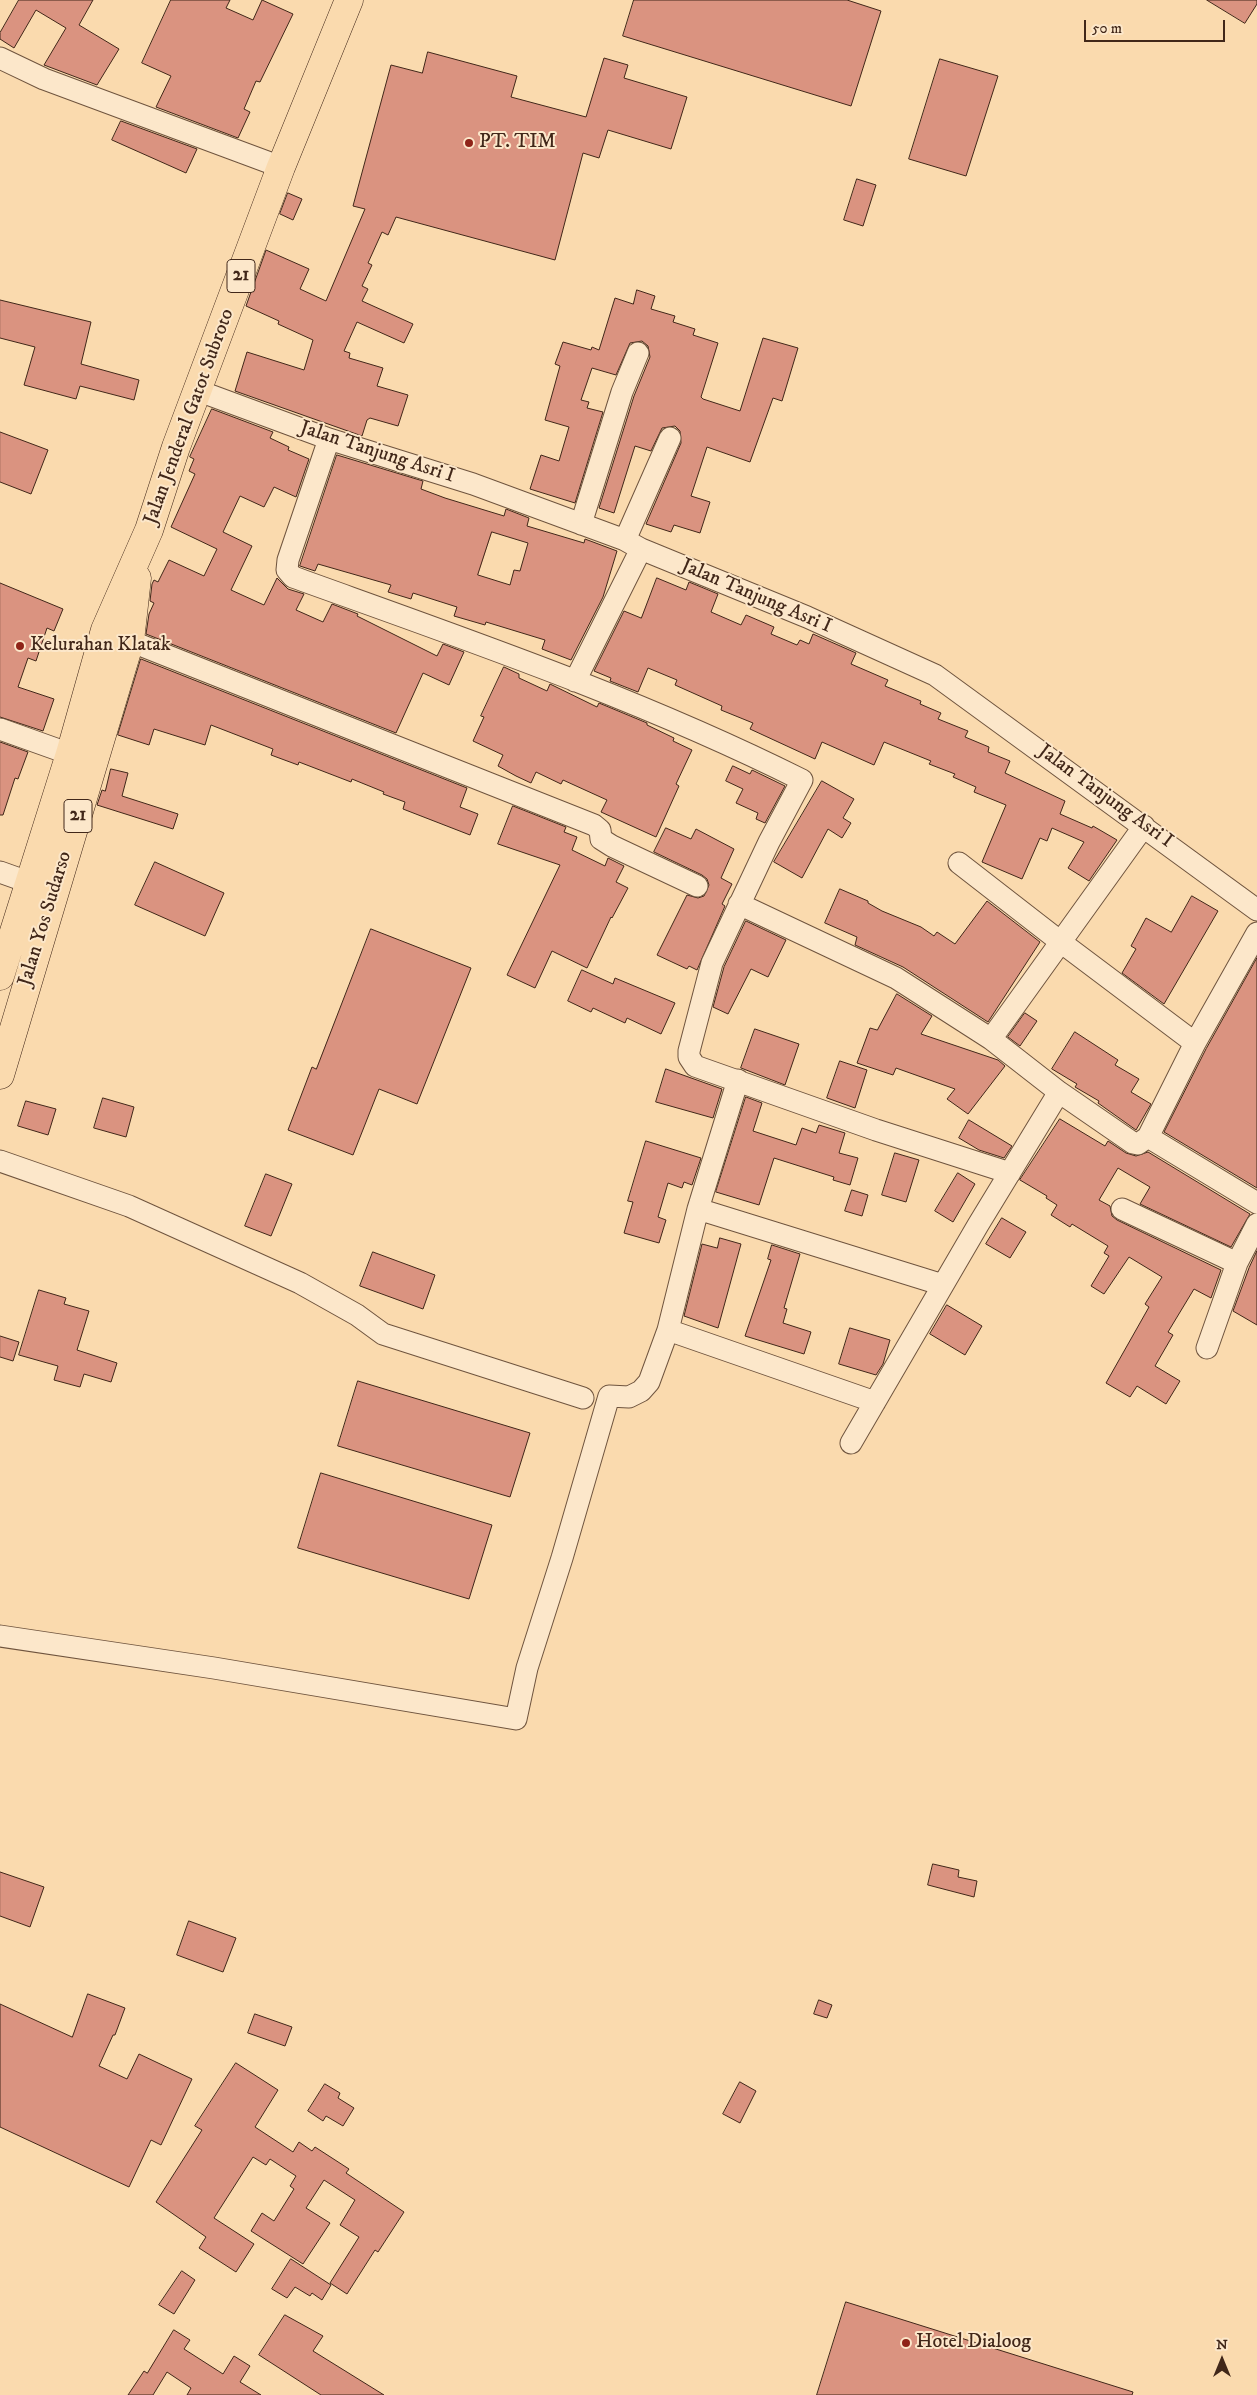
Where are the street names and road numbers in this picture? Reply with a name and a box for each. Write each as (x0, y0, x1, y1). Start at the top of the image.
road number: 21 (227, 260, 255, 292)
street label: Jalan Jenderal Gatot Subroto (140, 306, 240, 528)
street label: Jalan Tanjung Asri I (297, 417, 457, 489)
street label: Jalan Tanjung Asri I (677, 554, 835, 640)
street label: Jalan Tanjung Asri I (1033, 740, 1177, 854)
road number: 21 (64, 799, 92, 832)
street label: Jalan Yos Sudarso (14, 849, 78, 989)

